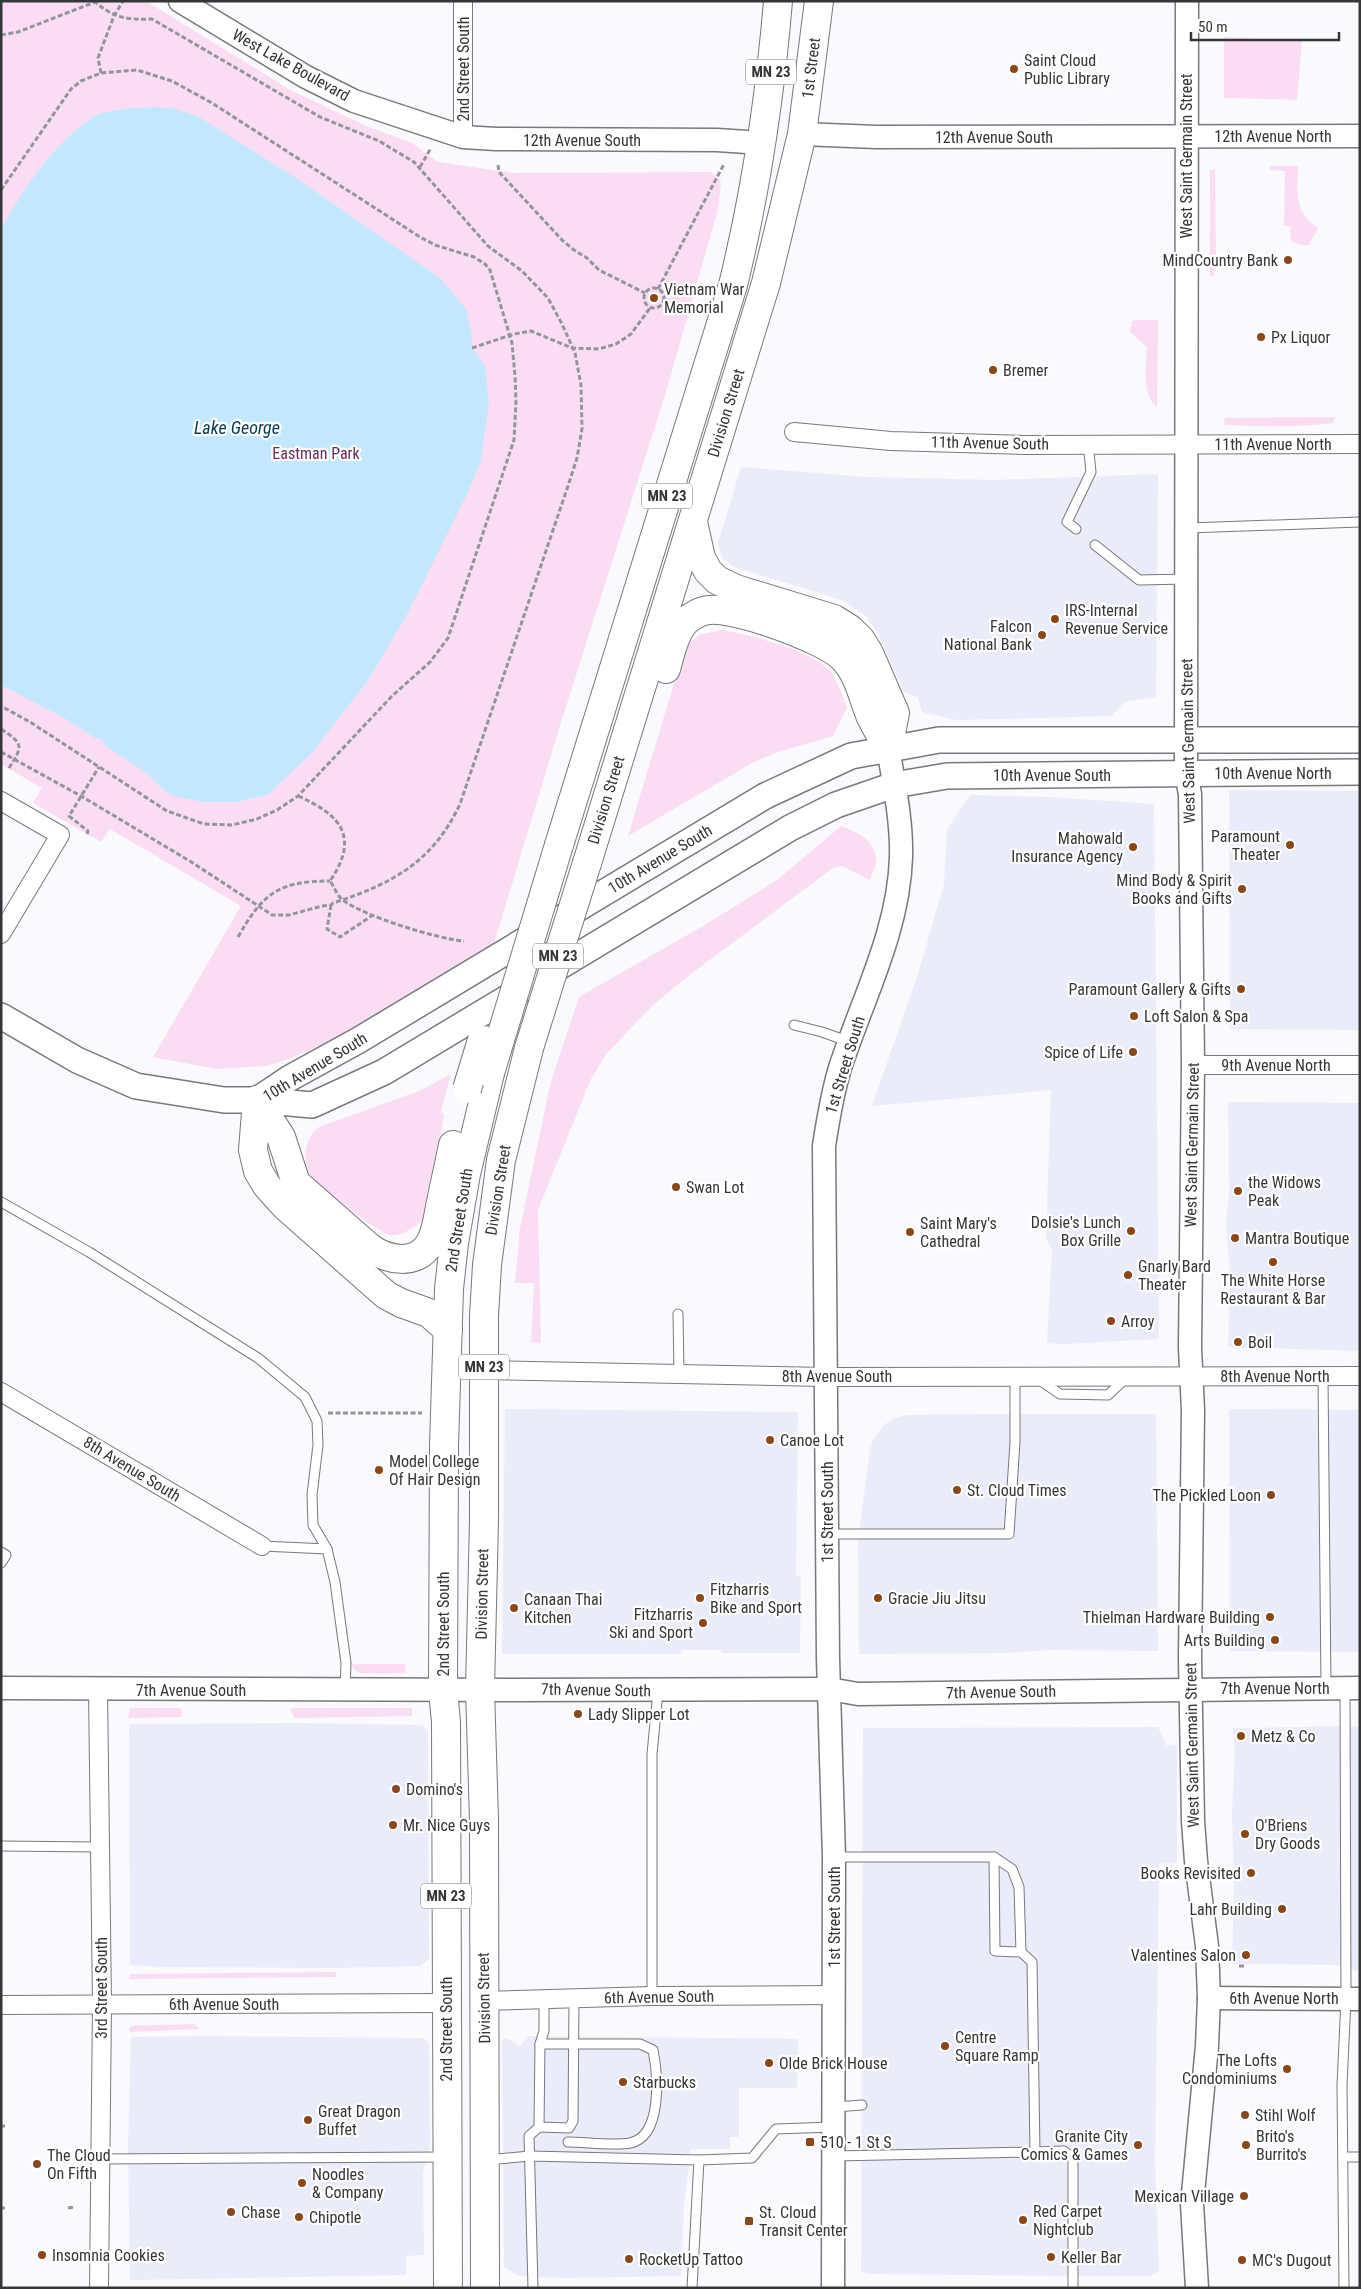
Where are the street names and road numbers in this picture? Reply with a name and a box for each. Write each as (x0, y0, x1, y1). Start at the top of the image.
street label: 2nd Street South (454, 17, 473, 121)
street label: West Lake Boulevard (229, 25, 353, 105)
street label: 1st Street (798, 36, 824, 99)
road number: MN 23 (746, 60, 796, 84)
street label: West Saint Germain Street (1177, 73, 1196, 239)
street label: 12th Avenue North (1214, 127, 1332, 146)
street label: 12th Avenue South (935, 128, 1053, 147)
street label: 12th Avenue South (523, 131, 641, 150)
street label: Division Street (704, 366, 748, 459)
street label: 11th Avenue South (931, 432, 1049, 454)
street label: 11th Avenue North (1214, 435, 1332, 454)
road number: MN 23 (642, 484, 692, 508)
street label: West Saint Germain Street (1177, 658, 1199, 824)
street label: Division Street (584, 753, 628, 846)
street label: 10th Avenue North (1214, 764, 1332, 783)
street label: 10th Avenue South (993, 766, 1111, 785)
street label: 10th Avenue South (604, 820, 716, 898)
road number: MN 23 (533, 944, 583, 968)
street label: 1st Street South (821, 1014, 869, 1116)
street label: 10th Avenue South (259, 1028, 371, 1106)
street label: 9th Avenue North (1221, 1056, 1331, 1075)
street label: West Saint Germain Street (1181, 1062, 1203, 1228)
street label: Division Street (481, 1143, 515, 1237)
street label: 2nd Street South (441, 1167, 477, 1273)
road number: MN 23 (459, 1354, 509, 1380)
street label: 8th Avenue South (782, 1367, 892, 1386)
street label: 8th Avenue North (1220, 1367, 1330, 1386)
street label: 8th Avenue South (80, 1432, 184, 1506)
street label: 1st Street South (818, 1461, 837, 1563)
street label: Division Street (472, 1548, 492, 1640)
street label: 2nd Street South (434, 1572, 453, 1676)
street label: West Saint Germain Street (1181, 1662, 1203, 1828)
street label: 7th Avenue North (1220, 1679, 1330, 1698)
street label: 7th Avenue South (541, 1680, 651, 1700)
street label: 7th Avenue South (136, 1681, 246, 1700)
street label: 7th Avenue South (946, 1682, 1056, 1702)
street label: 1st Street South (825, 1866, 844, 1968)
road number: MN 23 (421, 1884, 471, 1908)
street label: 3rd Street South (92, 1937, 111, 2039)
street label: Division Street (474, 1952, 494, 2044)
street label: 2nd Street South (437, 1977, 456, 2081)
street label: 6th Avenue South (604, 1987, 714, 2007)
street label: 6th Avenue North (1229, 1989, 1339, 2008)
street label: 6th Avenue South (169, 1995, 279, 2014)

